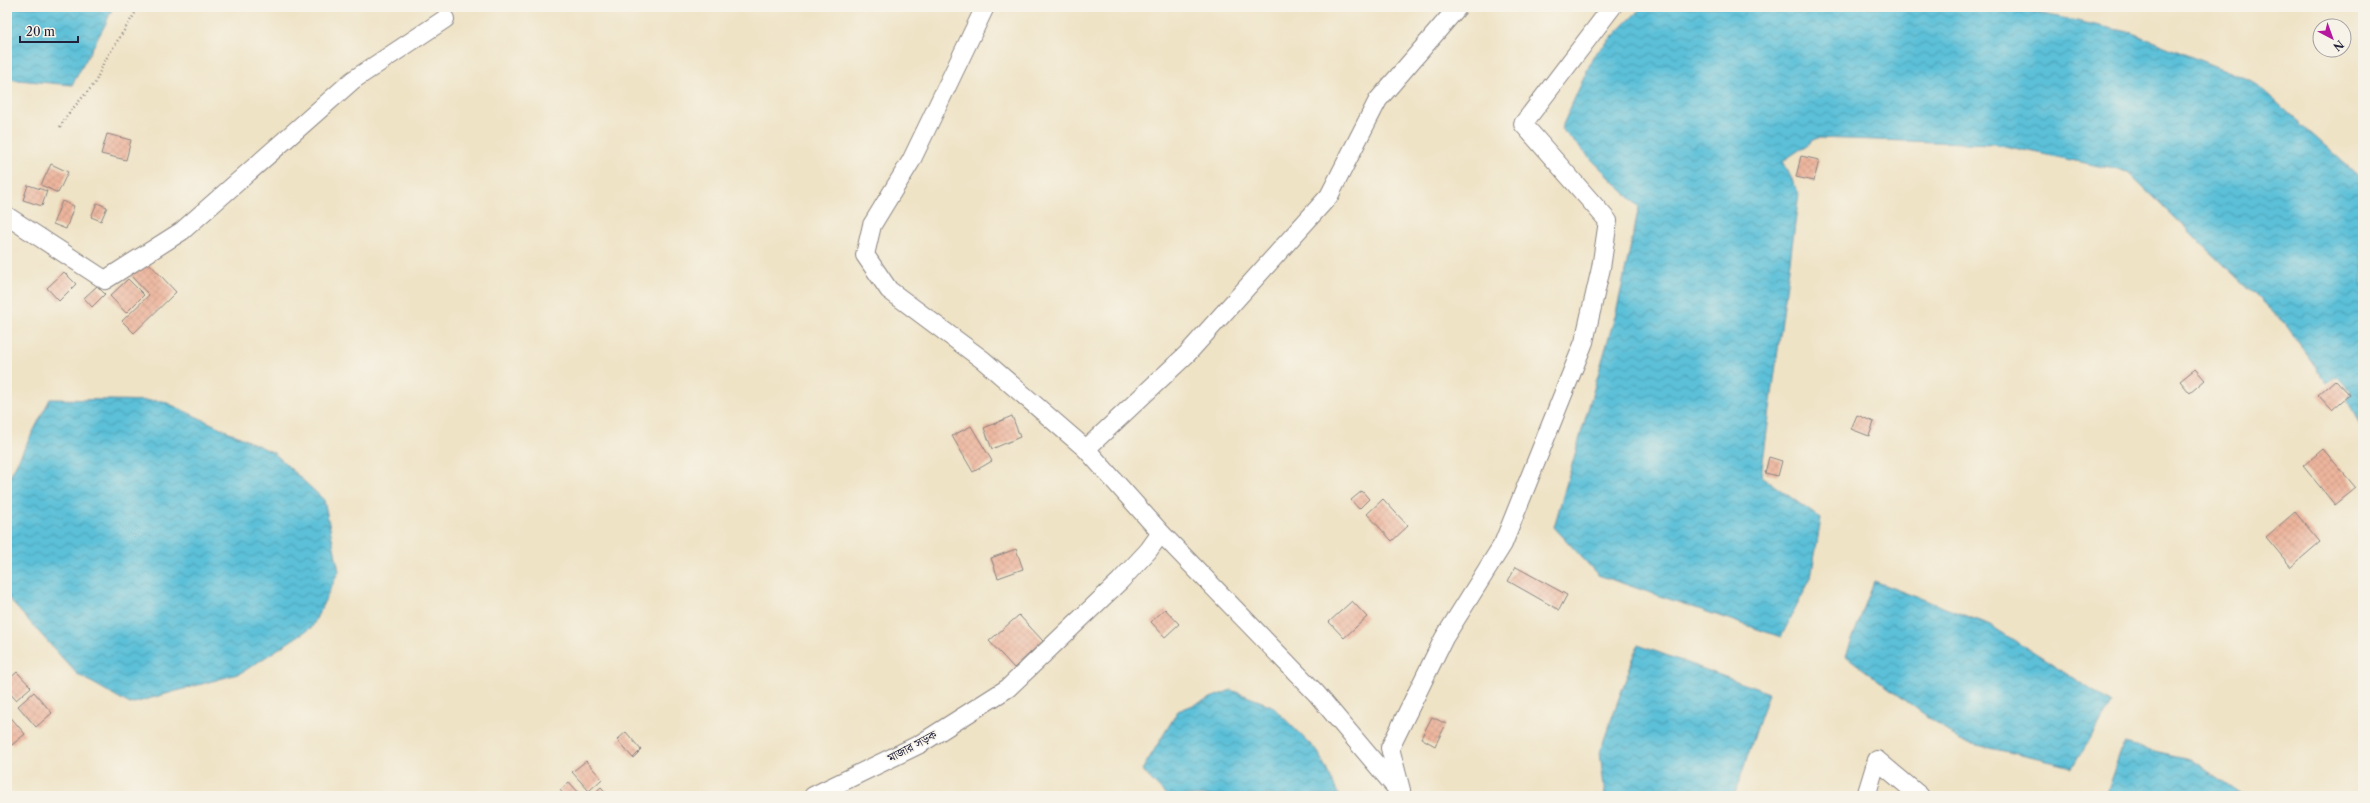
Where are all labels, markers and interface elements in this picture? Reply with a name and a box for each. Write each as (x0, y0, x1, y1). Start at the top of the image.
scale bar (20, 18, 78, 44)
north arrow (2312, 18, 2352, 58)
text: 20 m (26, 24, 55, 39)
text: N (2330, 37, 2347, 54)
street label: মাজার সড়ক (884, 727, 940, 766)

